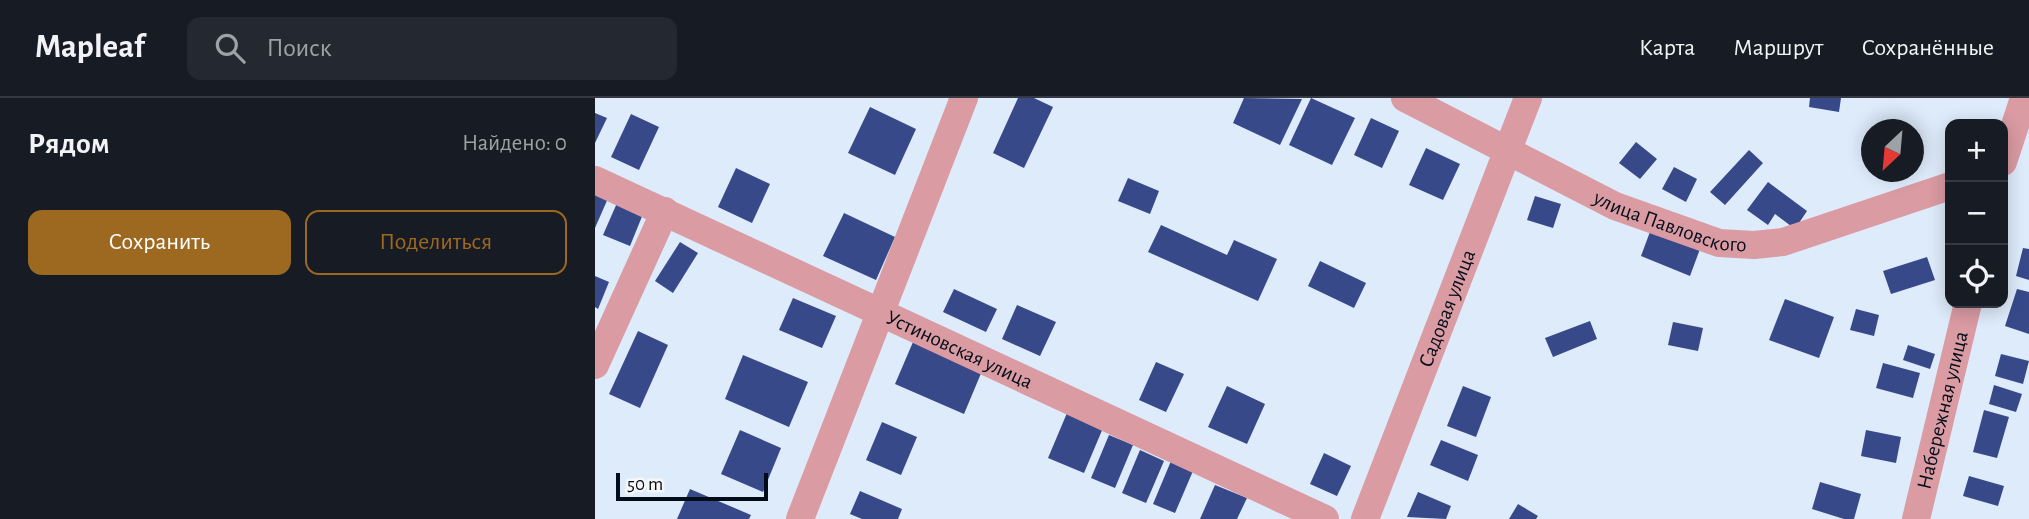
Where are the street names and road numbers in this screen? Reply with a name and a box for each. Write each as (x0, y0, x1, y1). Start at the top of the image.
street label: улица Павловского (1589, 186, 1747, 256)
street label: Садовая улица (1415, 246, 1479, 370)
street label: Устиновская улица (883, 307, 1036, 393)
street label: Набережная улица (1914, 329, 1972, 491)

